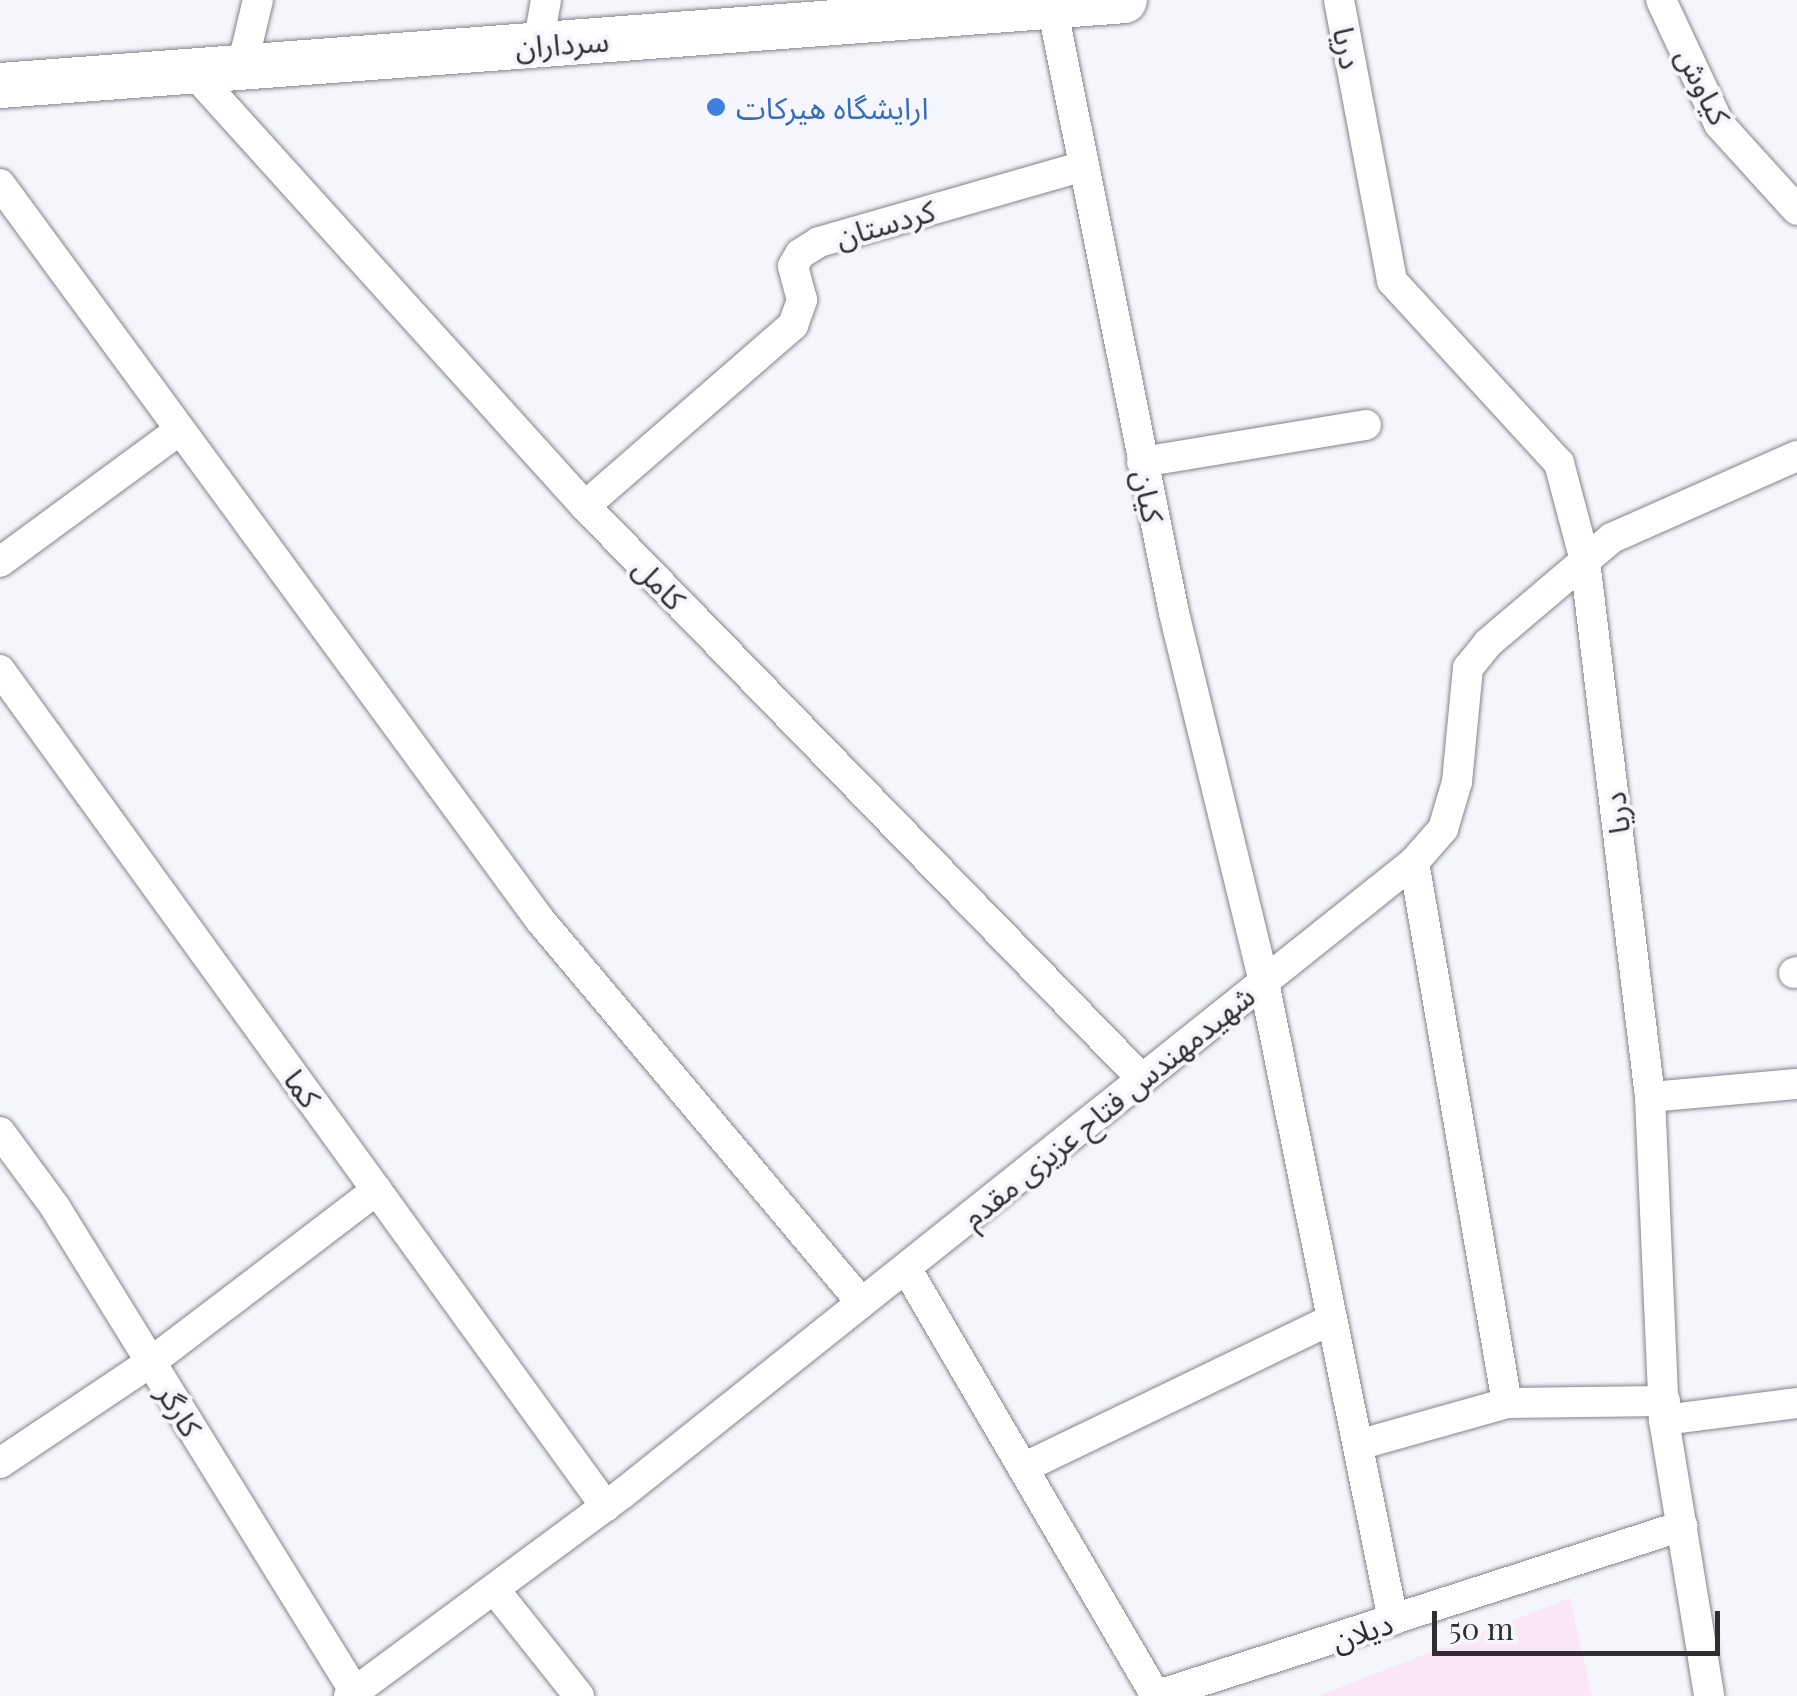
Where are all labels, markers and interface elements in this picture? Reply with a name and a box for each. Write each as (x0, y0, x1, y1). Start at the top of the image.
street label: سرداران (514, 22, 610, 64)
street label: دریا (1326, 24, 1370, 72)
street label: کیاوش (1669, 41, 1739, 131)
place label: ارایشگاە هیرکات (736, 89, 929, 125)
marker: ارایشگاە هیرکات (705, 96, 727, 118)
street label: کردستان (831, 192, 939, 254)
street label: کیان (1126, 466, 1172, 526)
street label: کامل (627, 549, 693, 617)
street label: دریا (1596, 790, 1636, 836)
street label: شهیدمهندس فتاح عزیزی مقدم (955, 977, 1261, 1235)
street label: کما (277, 1062, 329, 1114)
street label: کارگر (150, 1377, 210, 1443)
scale bar (1437, 1591, 1724, 1653)
street label: دیلان (1327, 1604, 1397, 1658)
text: 50 m (1449, 1608, 1514, 1648)

